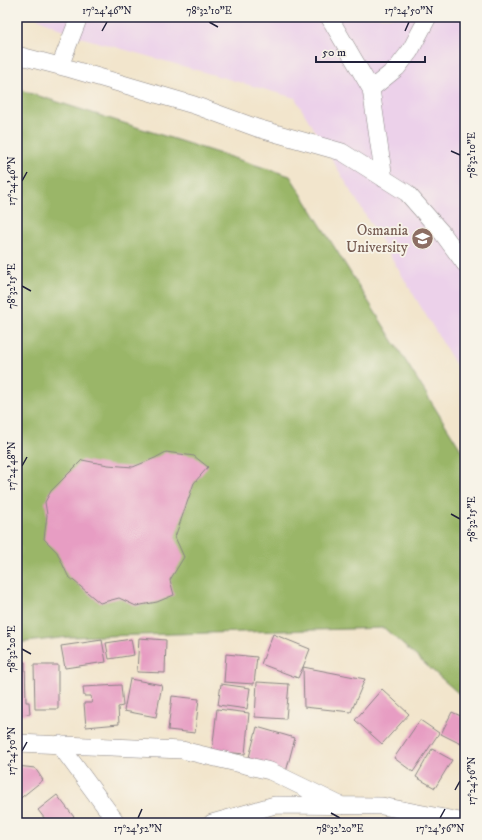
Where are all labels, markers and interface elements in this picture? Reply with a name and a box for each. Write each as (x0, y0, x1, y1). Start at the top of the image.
text: 17°24'46"N (82, 5, 132, 17)
text: 78°32'10"E (186, 5, 232, 17)
text: 17°24'50"N (385, 5, 433, 17)
scale bar (316, 38, 425, 64)
text: 50 m (322, 45, 346, 60)
text: 78°32'10"E (466, 132, 478, 178)
text: 17°24'46"N (6, 156, 18, 206)
place label: Osmania University (346, 221, 409, 257)
school or university icon: Osmania University (410, 226, 436, 252)
text: 78°32'15"E (6, 263, 18, 309)
text: 17°24'48"N (6, 441, 18, 491)
text: 78°32'15"E (466, 496, 478, 542)
text: 78°32'20"E (6, 625, 18, 673)
text: 17°24'50"N (6, 727, 18, 775)
text: 17°24'56"N (466, 757, 478, 805)
text: 17°24'52"N (114, 823, 162, 835)
text: 78°32'20"E (316, 823, 364, 835)
text: 17°24'56"N (416, 823, 464, 835)

